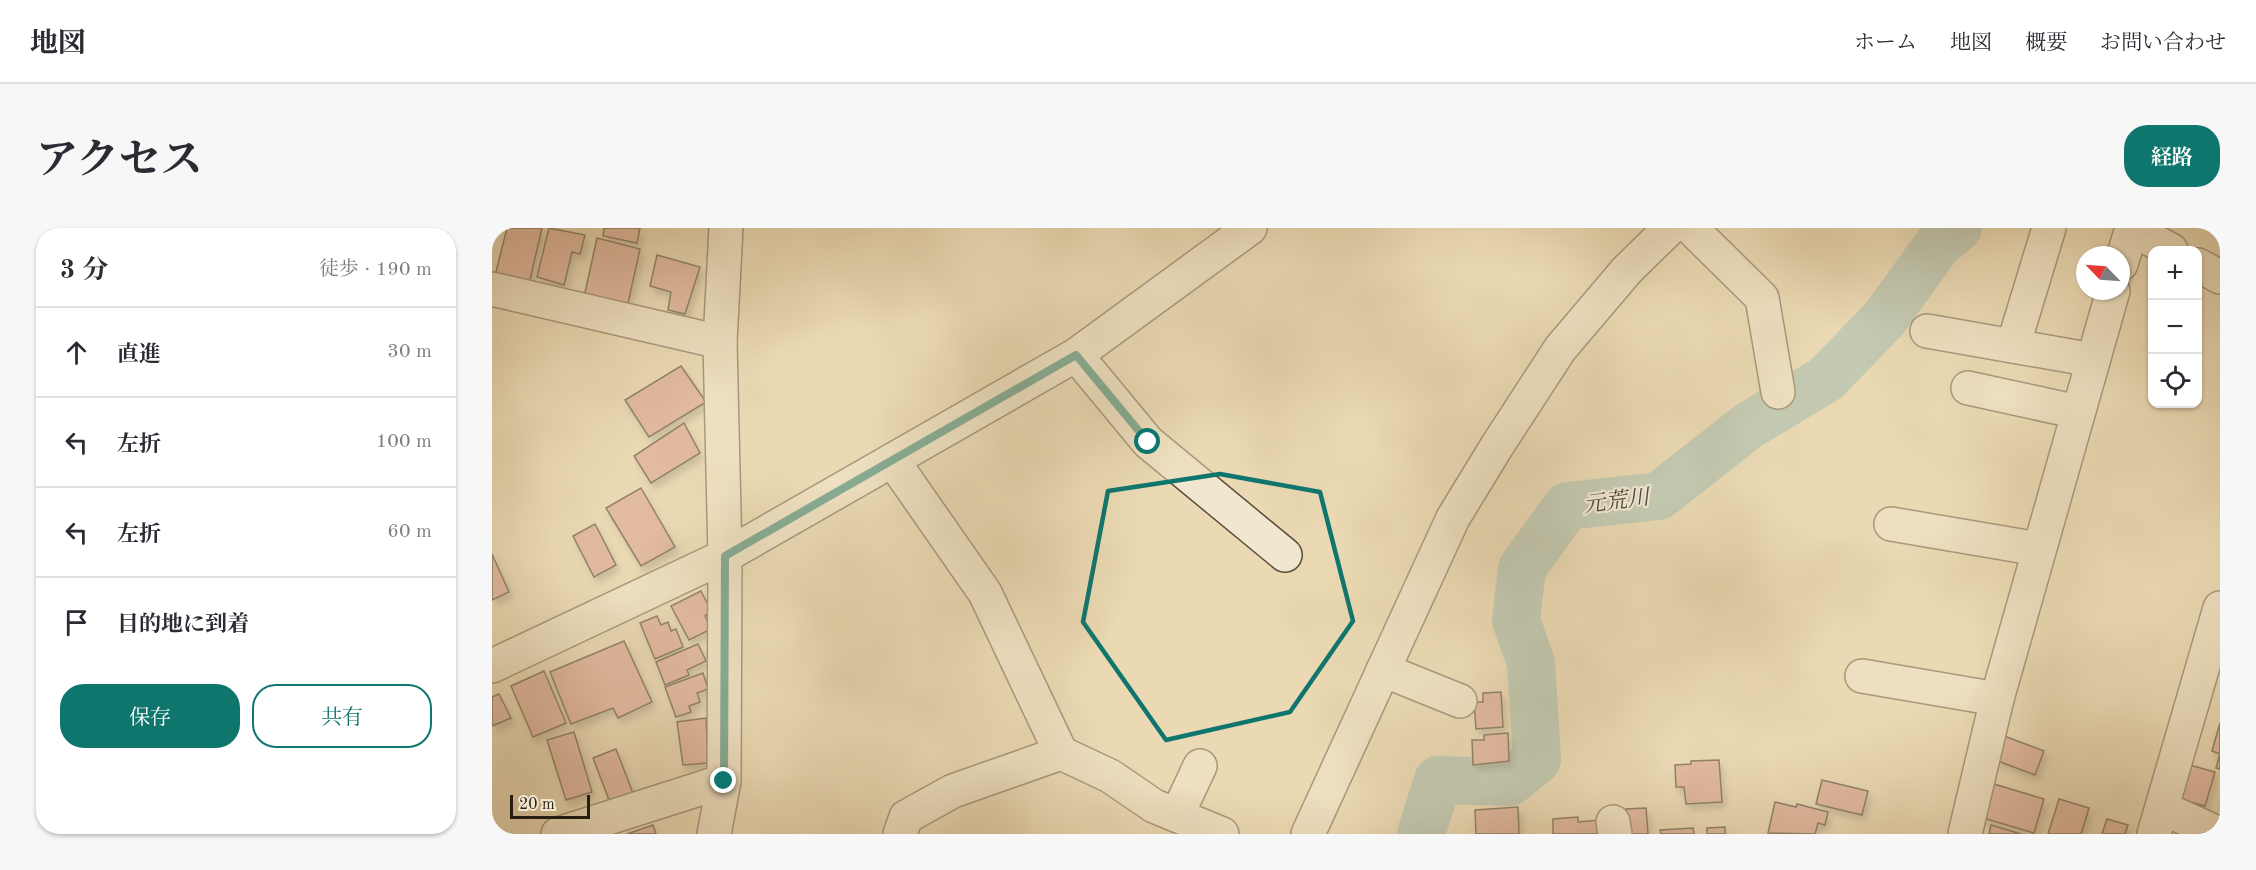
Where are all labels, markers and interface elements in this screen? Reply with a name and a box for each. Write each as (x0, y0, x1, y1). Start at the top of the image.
text: 地図 (30, 31, 86, 59)
text: ホーム (1854, 33, 1917, 54)
text: 地図 (1950, 33, 1992, 54)
text: 概要 (2025, 33, 2067, 54)
text: お問い合わせ (2100, 33, 2226, 54)
button: 経路 (2124, 125, 2220, 187)
text: アクセス (36, 141, 203, 183)
north arrow (2076, 246, 2130, 300)
map controls (2148, 246, 2202, 408)
button: + (2148, 246, 2202, 300)
text: 3 分 (60, 258, 108, 284)
text: 徒歩 · 190 m (319, 260, 432, 280)
button: − (2148, 300, 2202, 354)
icon: ahead (60, 336, 93, 369)
text: 30 m (387, 342, 432, 362)
text: 直進 (117, 344, 161, 366)
button: locate (2148, 354, 2202, 408)
icon: left (60, 426, 93, 459)
route start (1134, 428, 1160, 454)
text: 100 m (376, 432, 432, 452)
text: 左折 (117, 434, 161, 456)
water label: 元荒川 (1582, 485, 1652, 517)
icon: left (60, 516, 93, 549)
text: 60 m (387, 522, 432, 542)
text: 左折 (117, 524, 161, 546)
icon: arrive (60, 606, 93, 639)
text: 目的地に到着 (117, 614, 249, 636)
button: 保存 (60, 684, 240, 748)
button: 共有 (252, 684, 432, 748)
route end (710, 767, 736, 793)
scale bar (510, 792, 590, 820)
text: 20 m (519, 797, 555, 813)

